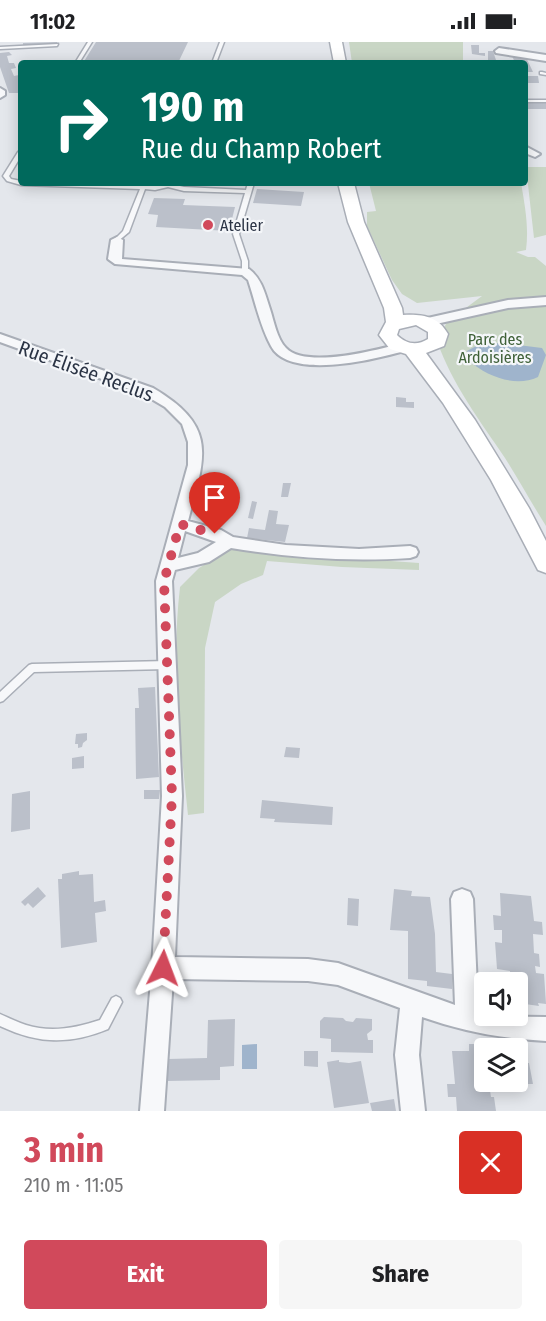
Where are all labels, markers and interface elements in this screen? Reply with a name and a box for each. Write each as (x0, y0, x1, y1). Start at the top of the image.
text: 11:02 (30, 8, 75, 35)
text: 190 m (141, 82, 244, 132)
icon: right (42, 84, 120, 162)
text: Rue du Champ Robert (141, 133, 381, 165)
place label: Atelier (220, 216, 263, 235)
marker: Atelier (201, 218, 215, 232)
park label: Parc des Ardoisières (458, 330, 532, 367)
street label: Rue Élisée Reclus (15, 335, 157, 407)
pin (189, 472, 240, 534)
icon: arrive (198, 481, 231, 514)
position arrow (131, 936, 195, 1000)
map controls (474, 972, 528, 1092)
button: sound (474, 972, 528, 1026)
button: layers (474, 1038, 528, 1092)
text: 3 min (24, 1128, 104, 1172)
button: close (459, 1131, 522, 1194)
text: 210 m · 11:05 (24, 1173, 123, 1197)
button: Exit (24, 1240, 267, 1309)
button: Share (279, 1240, 522, 1309)

